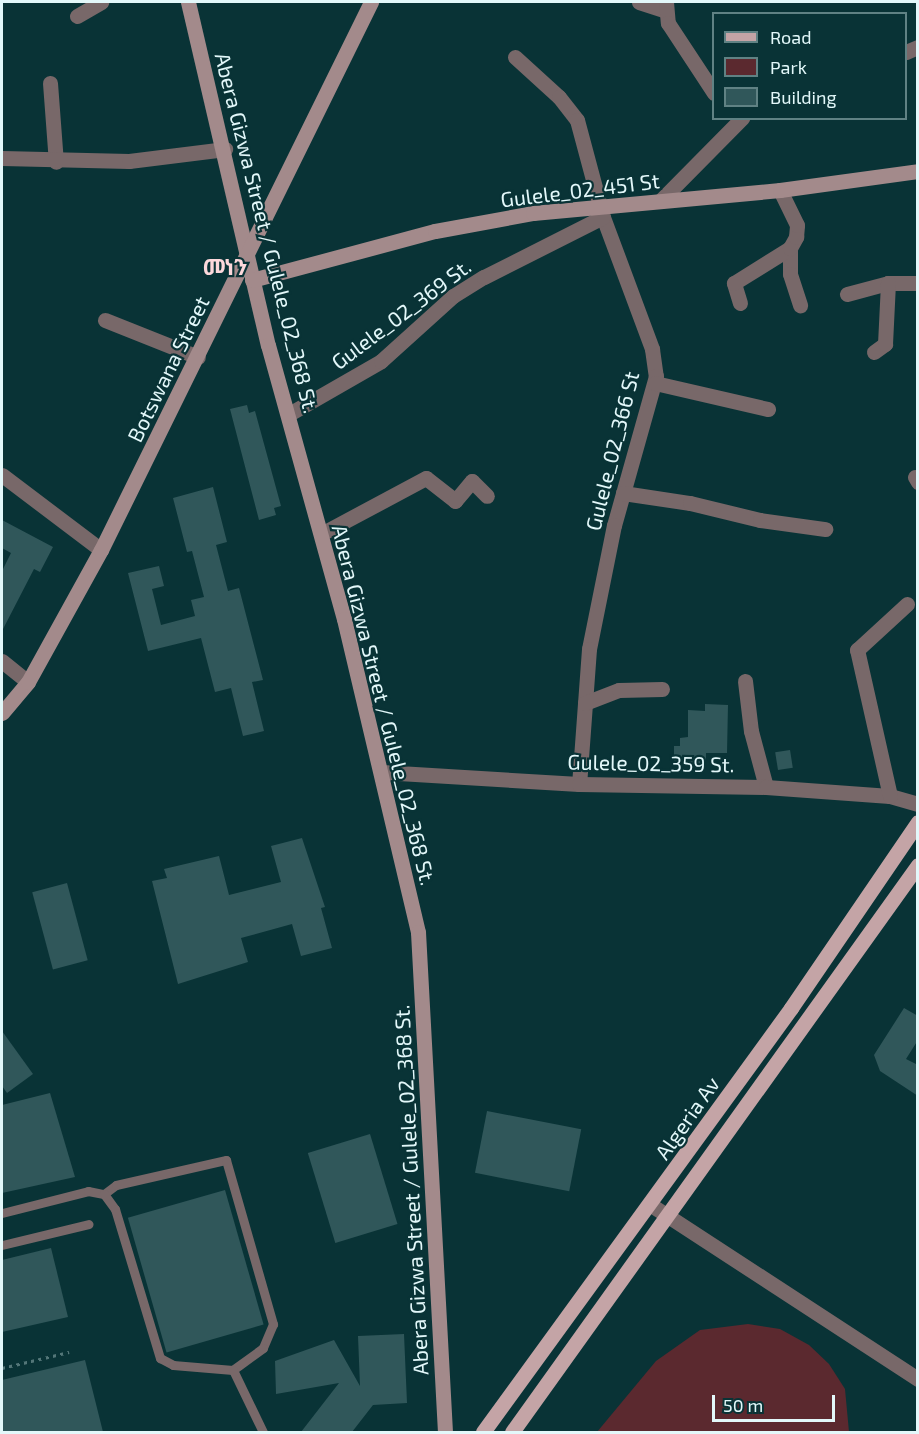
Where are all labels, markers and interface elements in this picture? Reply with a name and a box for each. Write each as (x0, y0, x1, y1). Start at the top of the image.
legend (712, 12, 907, 120)
text: Road (770, 26, 811, 48)
street label: Abera Gizwa Street / Gulele_02_368 St. (210, 50, 324, 416)
text: Park (770, 56, 807, 78)
text: Building (770, 86, 837, 108)
street label: Gulele_02_451 St (499, 168, 661, 212)
street label: Gulele_02_369 St. (326, 253, 476, 375)
district label: መነን (203, 254, 247, 280)
street label: Botswana Street (122, 292, 214, 446)
street label: Gulele_02_366 St (580, 369, 644, 533)
street label: Abera Gizwa Street / Gulele_02_368 St. (327, 522, 441, 888)
street label: Gulele_02_359 St. (567, 749, 735, 777)
street label: Abera Gizwa Street / Gulele_02_368 St. (389, 1004, 433, 1376)
street label: Algeria Av (649, 1072, 725, 1164)
scale bar (715, 1383, 838, 1421)
text: 50 m (723, 1394, 763, 1416)

